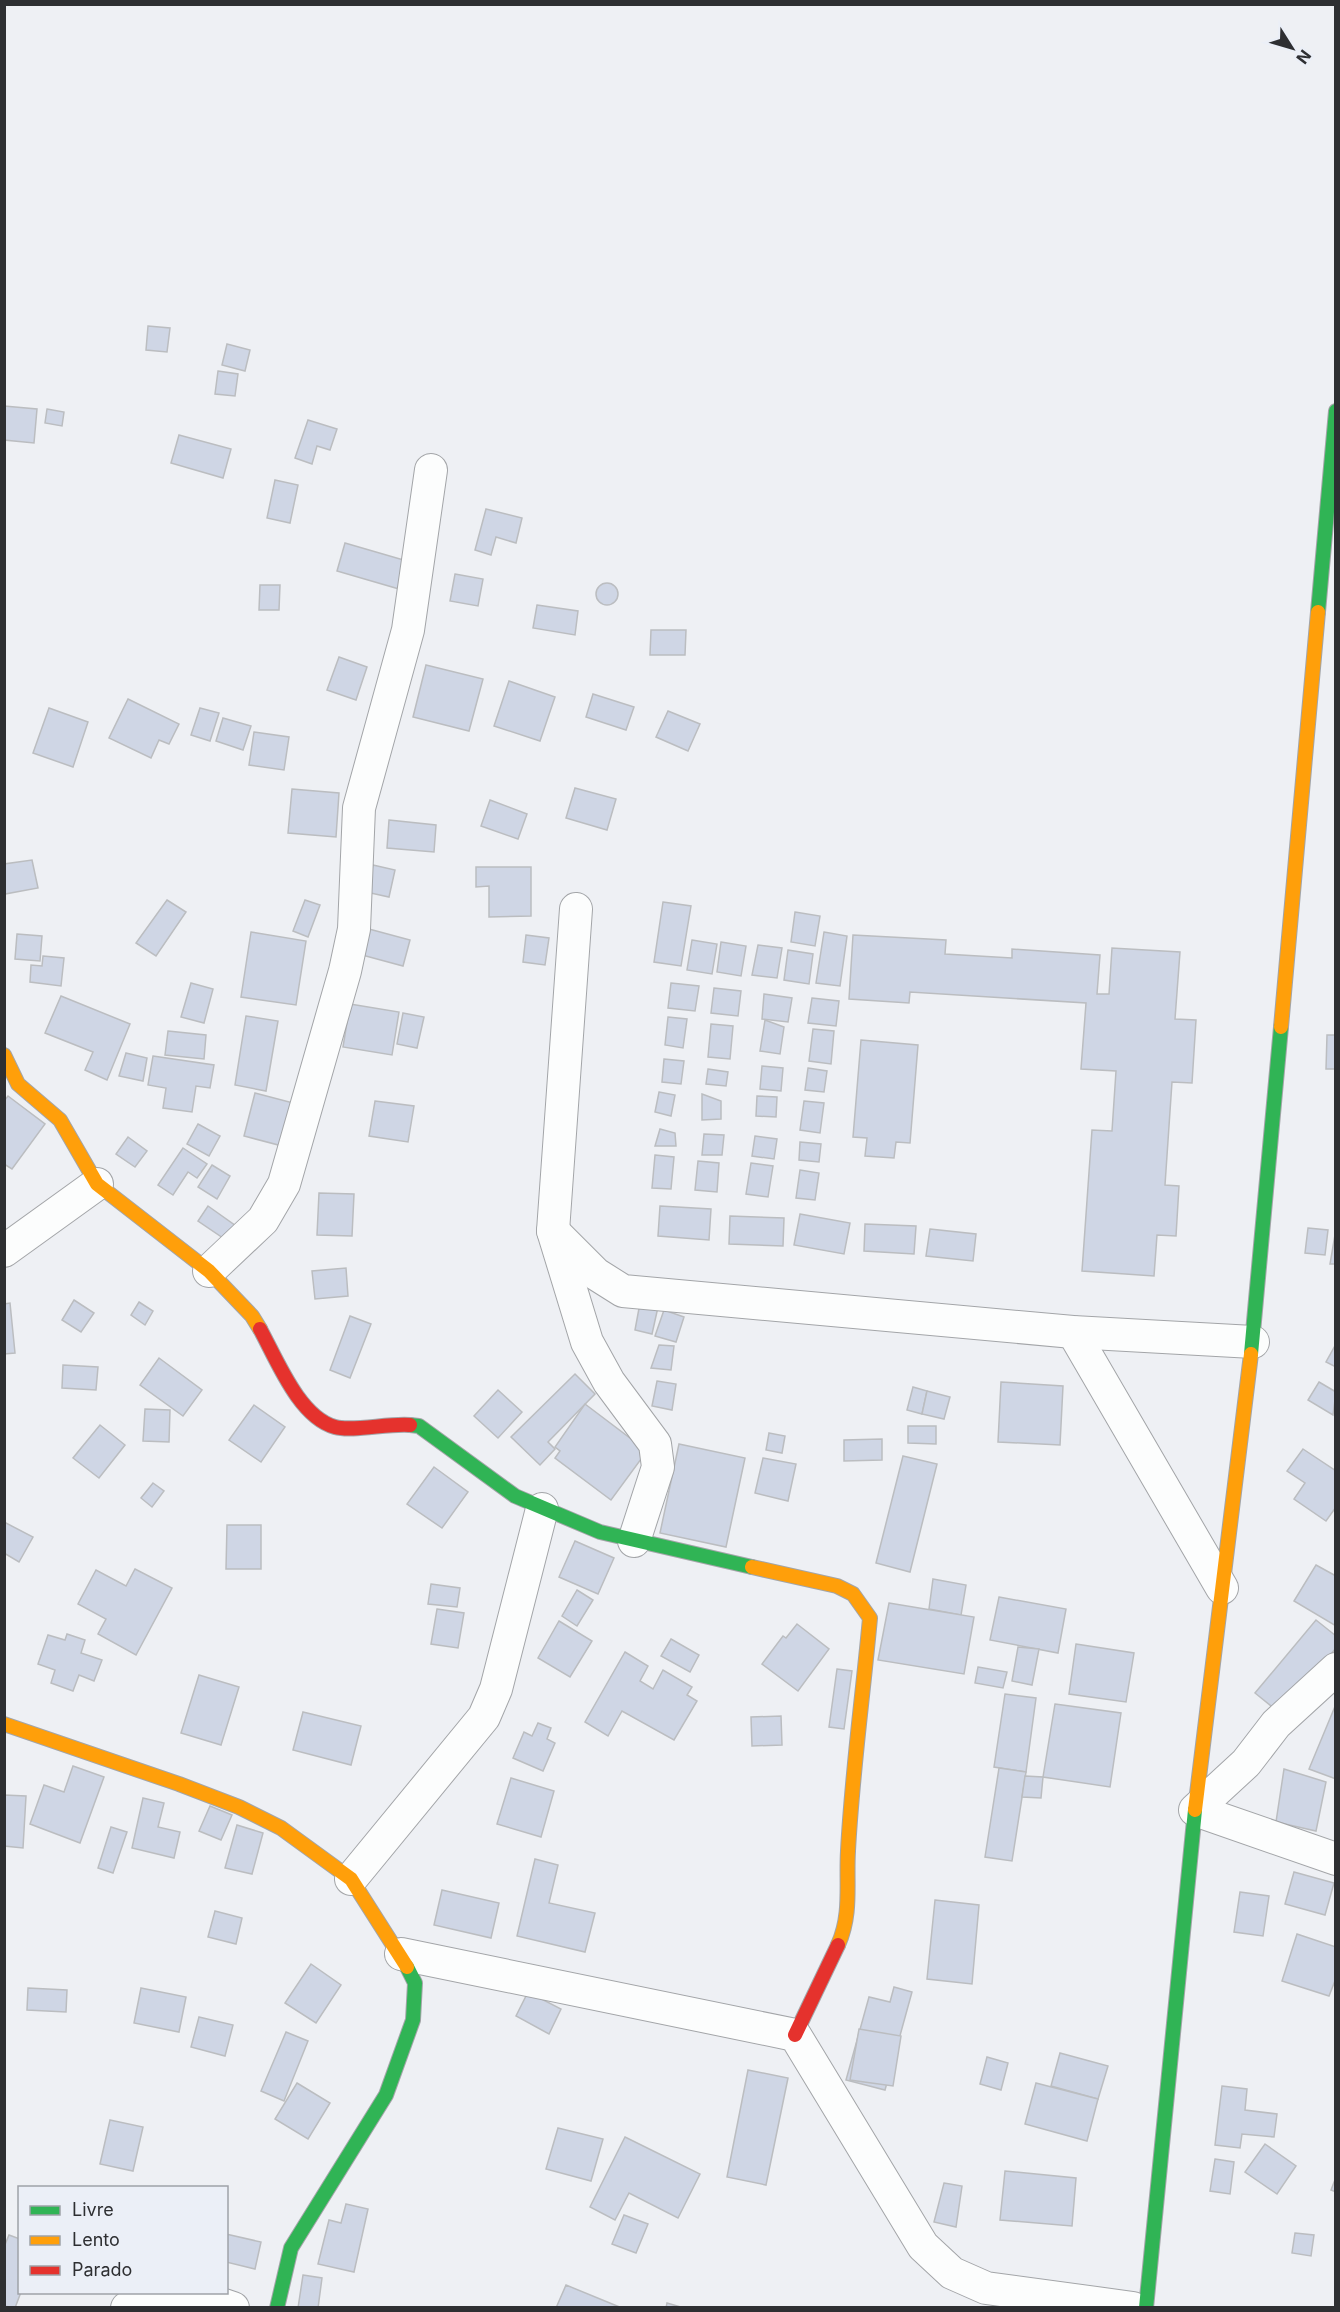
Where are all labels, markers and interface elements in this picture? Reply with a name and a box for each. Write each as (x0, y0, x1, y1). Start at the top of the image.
north arrow (1262, 18, 1322, 78)
text: N (1292, 46, 1316, 68)
legend (18, 2186, 228, 2294)
text: Livre (72, 2199, 114, 2220)
text: Lento (72, 2229, 120, 2250)
text: Parado (72, 2259, 132, 2280)

